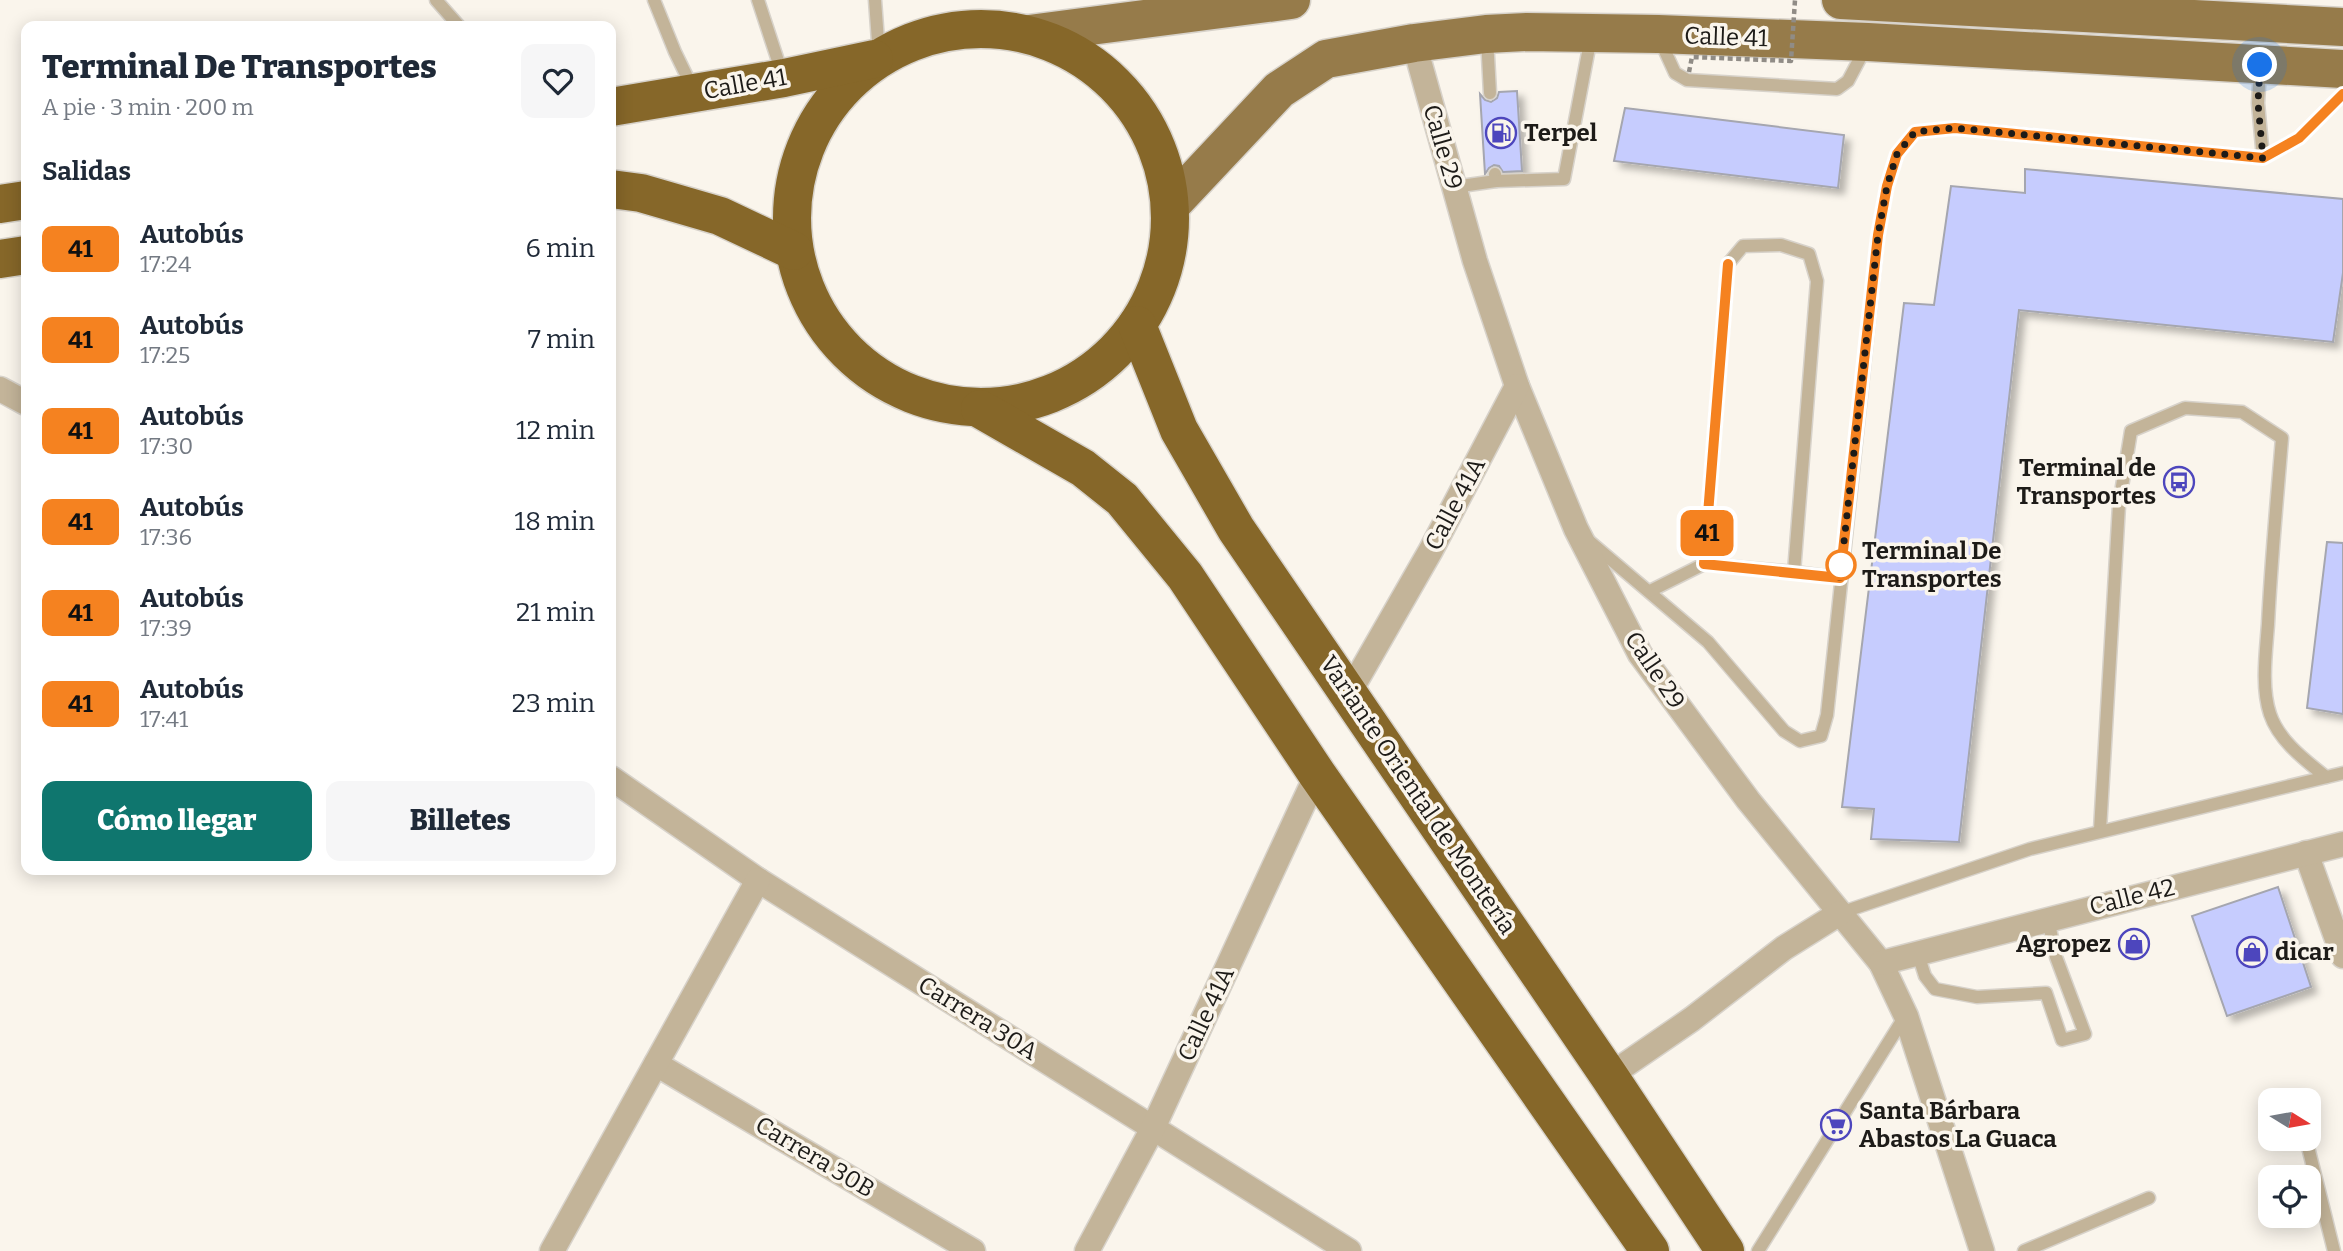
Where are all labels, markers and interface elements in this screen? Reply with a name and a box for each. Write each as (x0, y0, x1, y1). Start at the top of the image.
street label: Calle 41 (1684, 22, 1769, 52)
button: heart (521, 44, 595, 118)
text: Terminal De Transportes (42, 47, 437, 87)
your location (2242, 47, 2277, 82)
street label: Calle 41 (701, 63, 789, 105)
text: A pie · 3 min · 200 m (42, 93, 254, 121)
street label: Calle 29 (1418, 101, 1468, 193)
fuel station icon: Terpel (1484, 116, 1518, 150)
place label: Terpel (1524, 119, 1598, 147)
text: Salidas (42, 156, 131, 187)
text: Autobús (140, 219, 244, 250)
text: 6 min (526, 233, 595, 264)
text: 41 (68, 235, 93, 263)
text: 17:24 (140, 250, 191, 278)
text: Autobús (140, 310, 244, 341)
text: 7 min (528, 324, 595, 355)
text: 41 (68, 326, 93, 354)
text: 17:25 (140, 341, 190, 369)
text: Autobús (140, 401, 244, 432)
text: 12 min (516, 415, 595, 446)
text: 41 (68, 417, 93, 445)
text: 17:30 (140, 432, 193, 460)
street label: Calle 41A (1419, 453, 1491, 555)
place label: Terminal de Transportes (2016, 454, 2156, 510)
bus stop icon: Terminal de Transportes (2162, 465, 2196, 499)
text: Autobús (140, 492, 244, 523)
text: 18 min (515, 506, 595, 537)
text: 41 (68, 508, 93, 536)
line badge: 41 (1676, 510, 1738, 556)
text: 41 (1695, 519, 1719, 547)
text: 17:36 (140, 523, 192, 551)
place label: Terminal De Transportes (1862, 537, 2002, 593)
marker: Terminal De Transportes (1826, 550, 1856, 580)
text: Autobús (140, 583, 244, 614)
text: 21 min (516, 597, 595, 628)
text: 41 (68, 599, 93, 627)
text: 17:39 (140, 614, 192, 642)
street label: Calle 29 (1619, 626, 1691, 714)
street label: Variante Oriental de Montería (1314, 650, 1522, 940)
text: Autobús (140, 674, 244, 705)
text: 23 min (512, 688, 595, 719)
text: 41 (68, 690, 93, 718)
text: 17:41 (140, 705, 188, 733)
button: Cómo llegar (42, 781, 312, 861)
button: Billetes (326, 781, 595, 861)
street label: Calle 42 (2086, 873, 2178, 921)
shop icon: Agropez (2117, 927, 2151, 961)
place label: Agropez (2016, 930, 2111, 958)
shop icon: dicar (2235, 935, 2269, 969)
place label: dicar (2275, 938, 2334, 966)
street label: Calle 41A (1172, 962, 1240, 1066)
street label: Carrera 30A (913, 970, 1043, 1066)
north arrow (2258, 1088, 2320, 1152)
map controls (2258, 1088, 2321, 1228)
place label: Santa Bárbara Abastos La Guaca (1859, 1097, 2057, 1153)
supermarket icon: Santa Bárbara Abastos La Guaca (1819, 1108, 1853, 1142)
street label: Carrera 30B (750, 1111, 880, 1203)
button: locate (2258, 1165, 2321, 1228)

